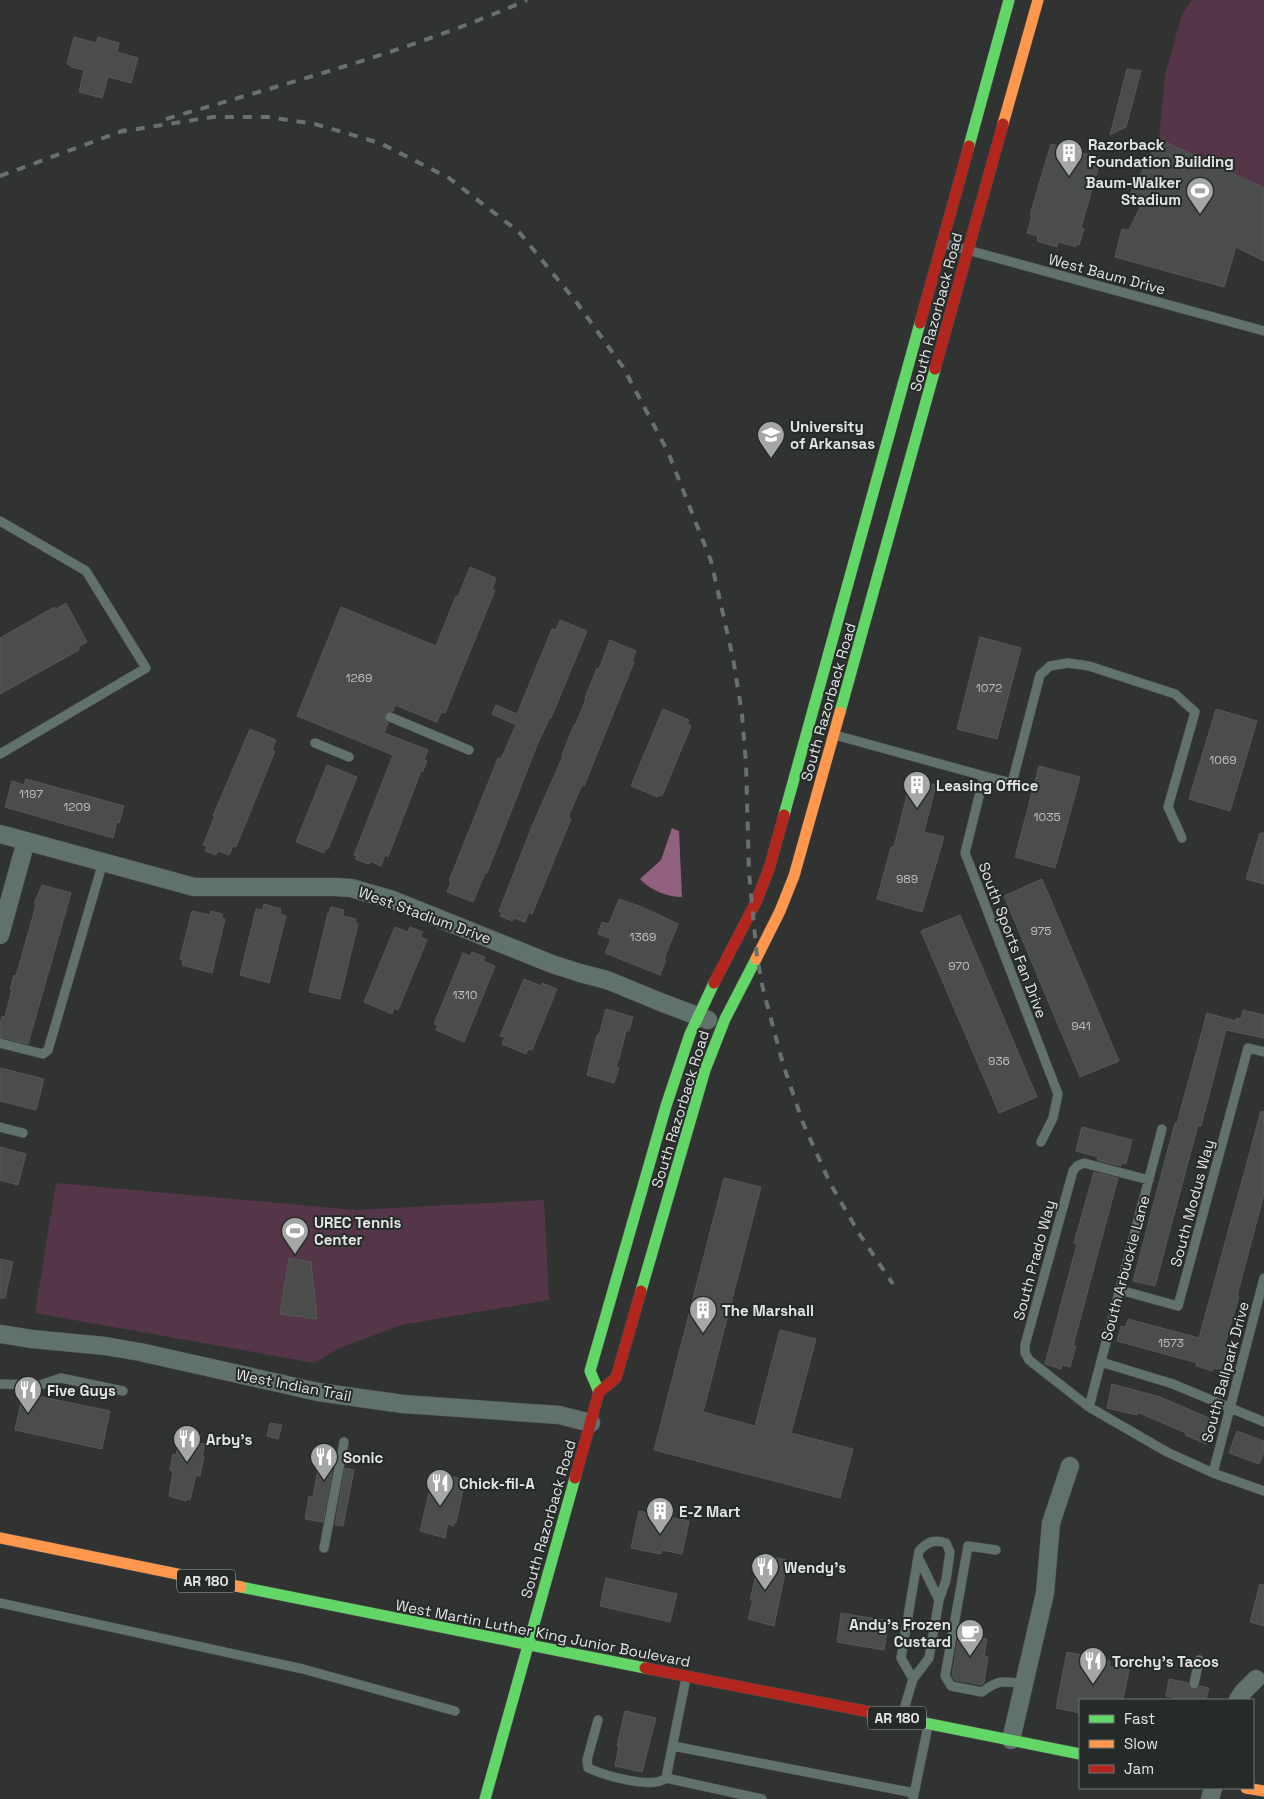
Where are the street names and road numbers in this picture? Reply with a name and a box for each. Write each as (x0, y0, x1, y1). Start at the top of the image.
street label: South Razorback Road (906, 230, 966, 394)
street label: West Baum Drive (1046, 249, 1168, 299)
street label: South Razorback Road (796, 621, 860, 783)
street label: South Sports Fan Drive (974, 859, 1052, 1021)
street label: West Stadium Drive (356, 882, 494, 948)
street label: South Razorback Road (647, 1028, 713, 1190)
street label: South Modus Way (1166, 1137, 1218, 1269)
street label: South Arbuckle Lane (1096, 1193, 1154, 1343)
street label: South Prado Way (1009, 1198, 1059, 1322)
street label: South Ballpark Drive (1197, 1299, 1253, 1445)
street label: West Indian Trail (235, 1365, 353, 1405)
street label: South Razorback Road (516, 1438, 580, 1600)
road number: AR 180 (177, 1570, 235, 1592)
street label: West Martin Luther King Junior Boulevard (394, 1595, 692, 1671)
road number: AR 180 (868, 1706, 926, 1730)

